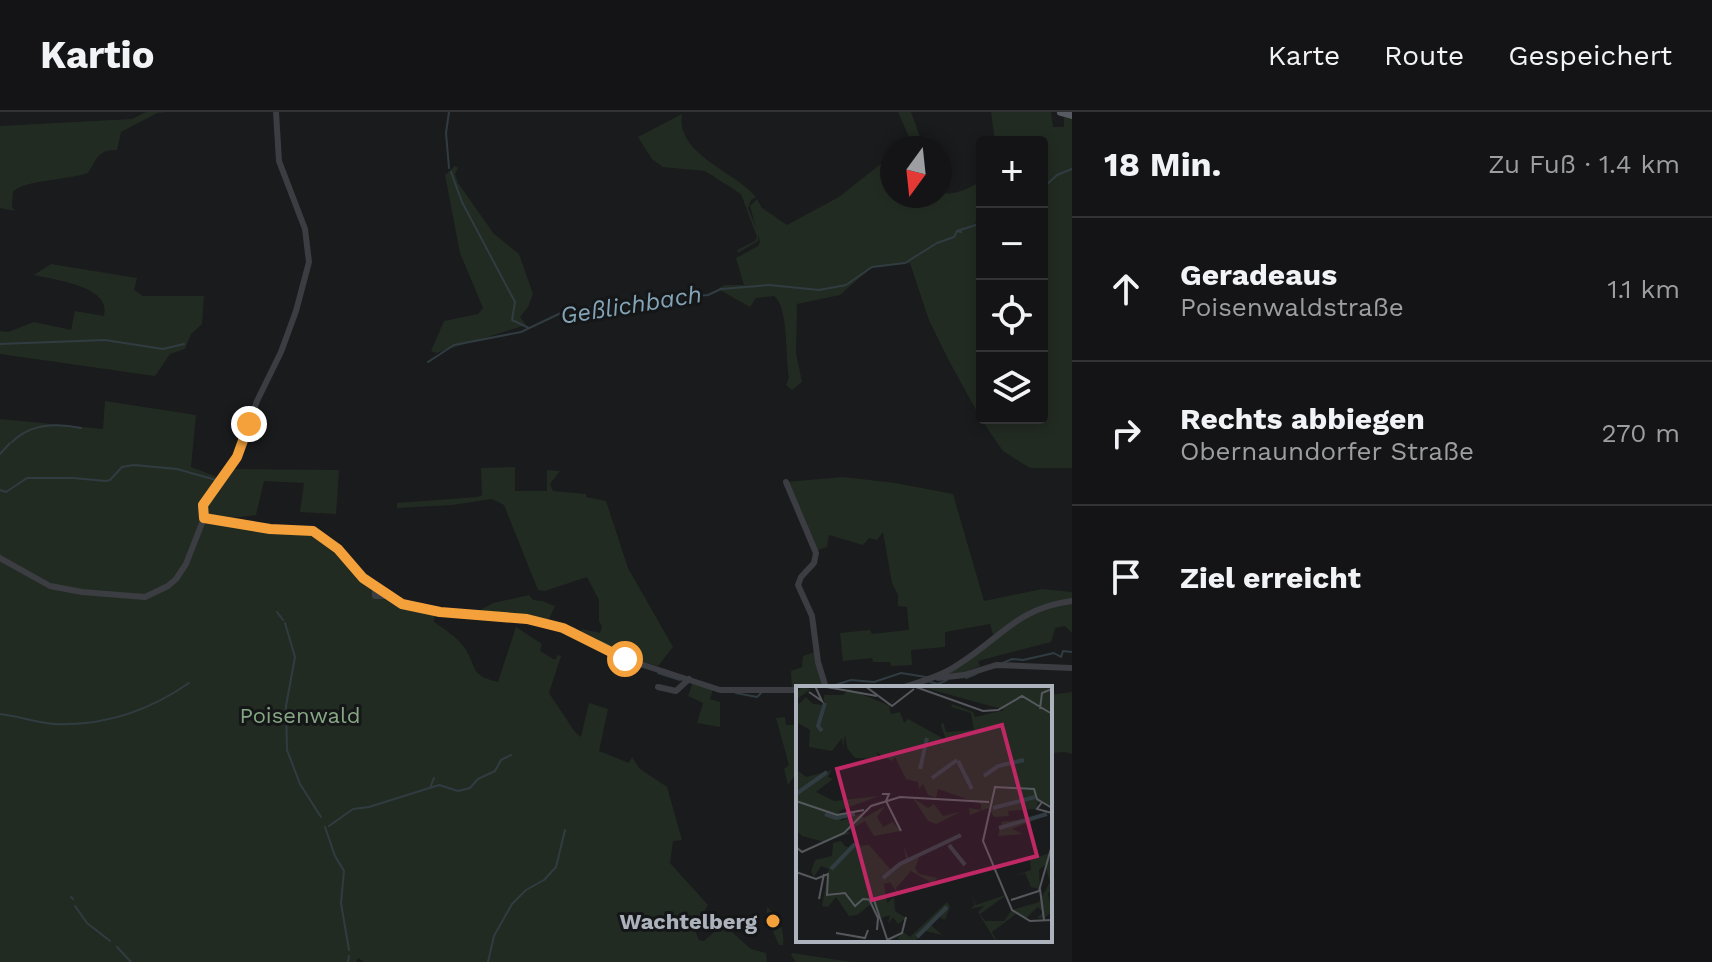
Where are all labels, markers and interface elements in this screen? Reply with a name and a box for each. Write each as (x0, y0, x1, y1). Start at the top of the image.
text: Kartio (40, 33, 154, 77)
text: Karte (1268, 39, 1340, 72)
text: Route (1384, 39, 1464, 72)
text: Gespeichert (1508, 39, 1672, 72)
north arrow (880, 136, 952, 208)
map controls (976, 136, 1048, 424)
button: + (976, 136, 1048, 208)
text: 18 Min. (1104, 144, 1221, 184)
text: Zu Fuß · 1.4 km (1488, 149, 1680, 179)
button: − (976, 208, 1048, 280)
text: Geradeaus (1180, 257, 1337, 292)
icon: ahead (1104, 267, 1148, 311)
text: 1.1 km (1607, 274, 1680, 304)
water label: Geßlichbach (558, 280, 704, 330)
button: locate (976, 280, 1048, 352)
text: Poisenwaldstraße (1180, 292, 1404, 322)
button: layers (976, 352, 1048, 424)
text: Rechts abbiegen (1180, 401, 1425, 436)
route end (231, 406, 267, 442)
icon: right (1104, 411, 1148, 455)
text: 270 m (1601, 418, 1680, 448)
text: Obernaundorfer Straße (1180, 436, 1474, 466)
icon: arrive (1104, 555, 1148, 599)
text: Ziel erreicht (1180, 560, 1361, 595)
route start (607, 641, 643, 677)
inset map (796, 686, 1052, 942)
park label: Poisenwald (239, 703, 361, 728)
place label: Wachtelberg (620, 909, 758, 934)
marker: Wachtelberg (764, 912, 782, 930)

